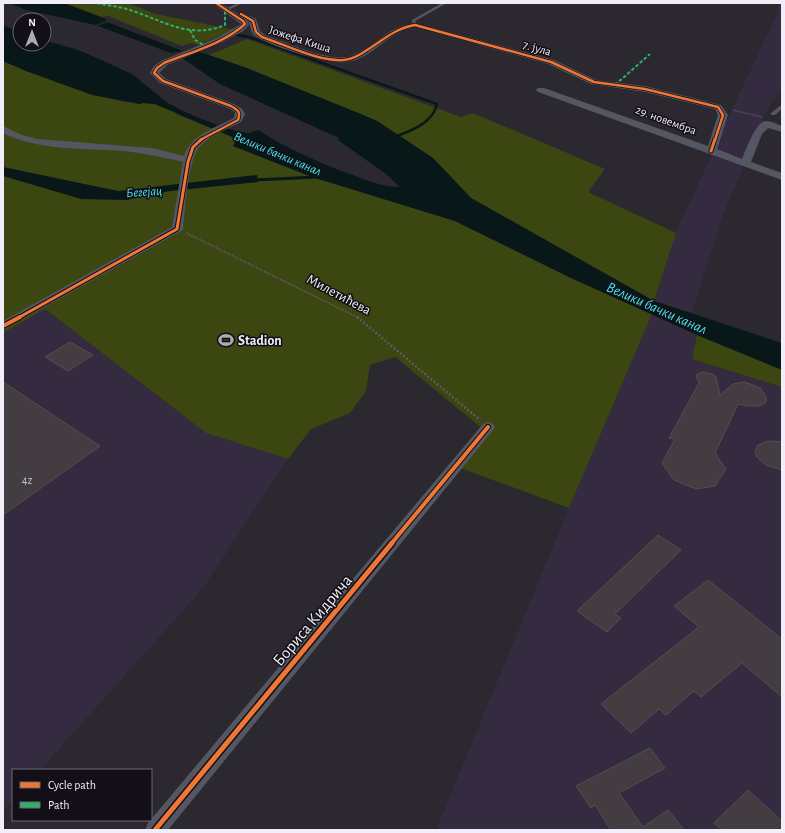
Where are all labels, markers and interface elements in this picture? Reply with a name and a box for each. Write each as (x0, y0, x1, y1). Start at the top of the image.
north arrow (12, 12, 52, 52)
text: N (28, 17, 36, 28)
street label: Јожефа Киша (267, 23, 333, 55)
street label: 7. јула (521, 38, 553, 59)
street label: 29. новембра (634, 103, 699, 137)
water label: Велики бачки канал (232, 130, 323, 179)
water label: Бегејац (126, 185, 163, 200)
street label: Милетићева (304, 272, 374, 318)
water label: Велики бачки канал (604, 280, 709, 337)
sports icon: Stadion (217, 331, 235, 349)
place label: Stadion (238, 334, 282, 348)
house number: 4z (22, 474, 32, 486)
street label: Бориса Кидрича (270, 571, 355, 669)
legend (12, 769, 152, 821)
text: Cycle path (48, 779, 96, 792)
text: Path (48, 799, 70, 811)

